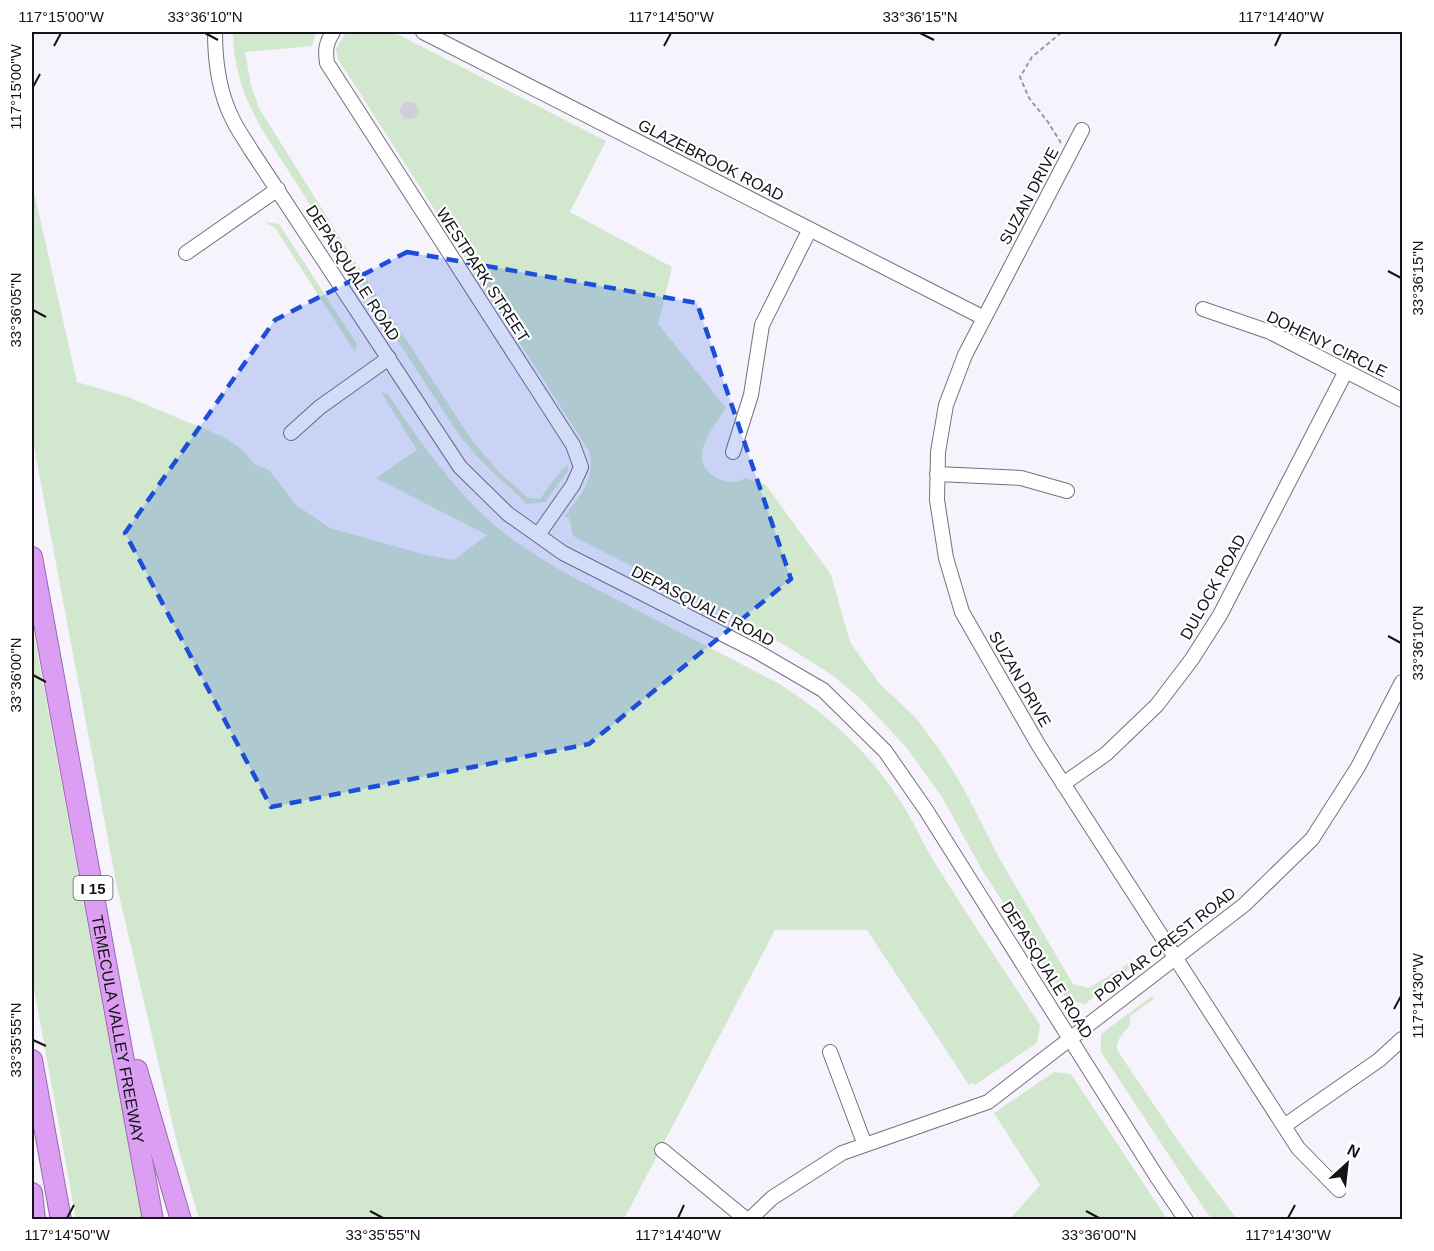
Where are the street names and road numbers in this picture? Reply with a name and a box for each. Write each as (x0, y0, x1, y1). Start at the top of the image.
street label: GLAZEBROOK ROAD (635, 116, 787, 204)
street label: SUZAN DRIVE (996, 145, 1062, 247)
street label: DEPASQUALE ROAD (303, 202, 403, 344)
street label: WESTPARK STREET (433, 205, 533, 345)
street label: DOHENY CIRCLE (1264, 308, 1390, 380)
street label: DULOCK ROAD (1177, 532, 1249, 642)
street label: DEPASQUALE ROAD (629, 563, 777, 649)
street label: SUZAN DRIVE (986, 628, 1054, 730)
road number: I 15 (74, 876, 112, 900)
street label: POPLAR CREST ROAD (1091, 884, 1239, 1004)
street label: DEPASQUALE ROAD (998, 899, 1096, 1041)
street label: TEMECULA VALLEY FREEWAY (89, 914, 147, 1145)

